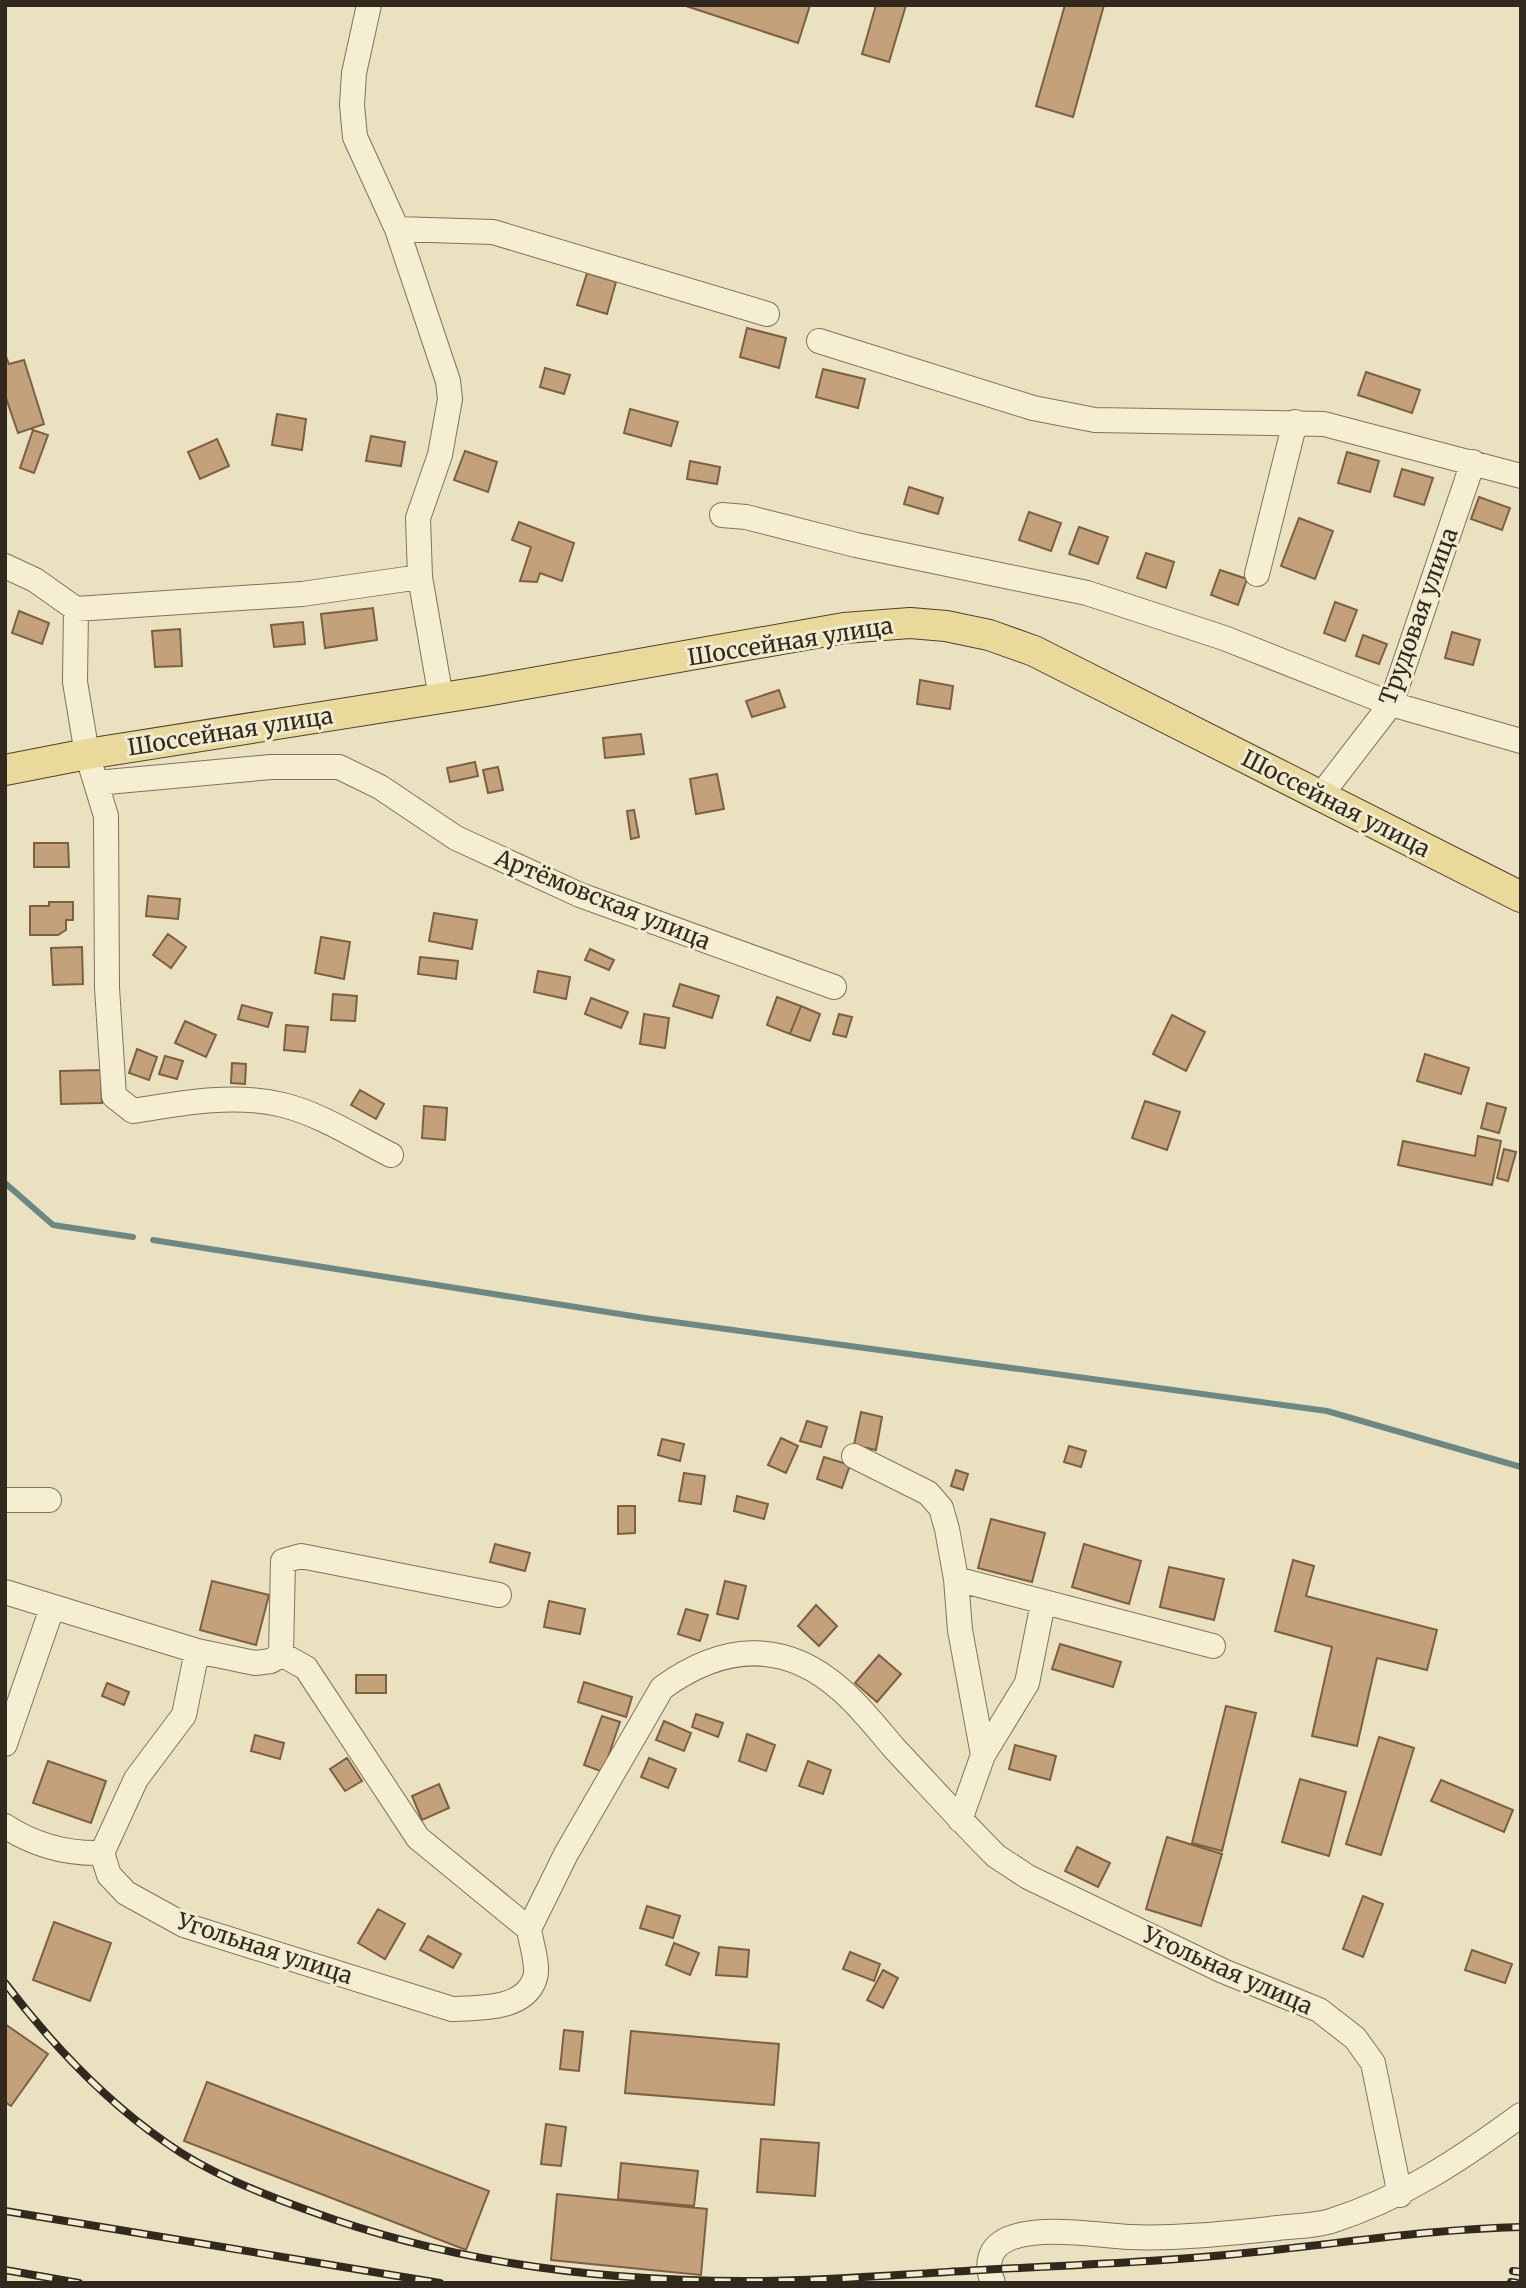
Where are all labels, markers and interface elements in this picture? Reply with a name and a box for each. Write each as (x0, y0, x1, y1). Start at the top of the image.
street label: Трудовая улица (1372, 523, 1464, 709)
street label: Шоссейная улица (685, 610, 895, 672)
street label: Шоссейная улица (125, 700, 335, 762)
street label: Шоссейная улица (1237, 743, 1435, 863)
street label: Артёмовская улица (490, 842, 715, 955)
street label: Угольная улица (173, 1906, 356, 1990)
street label: Угольная улица (1138, 1919, 1317, 2020)

